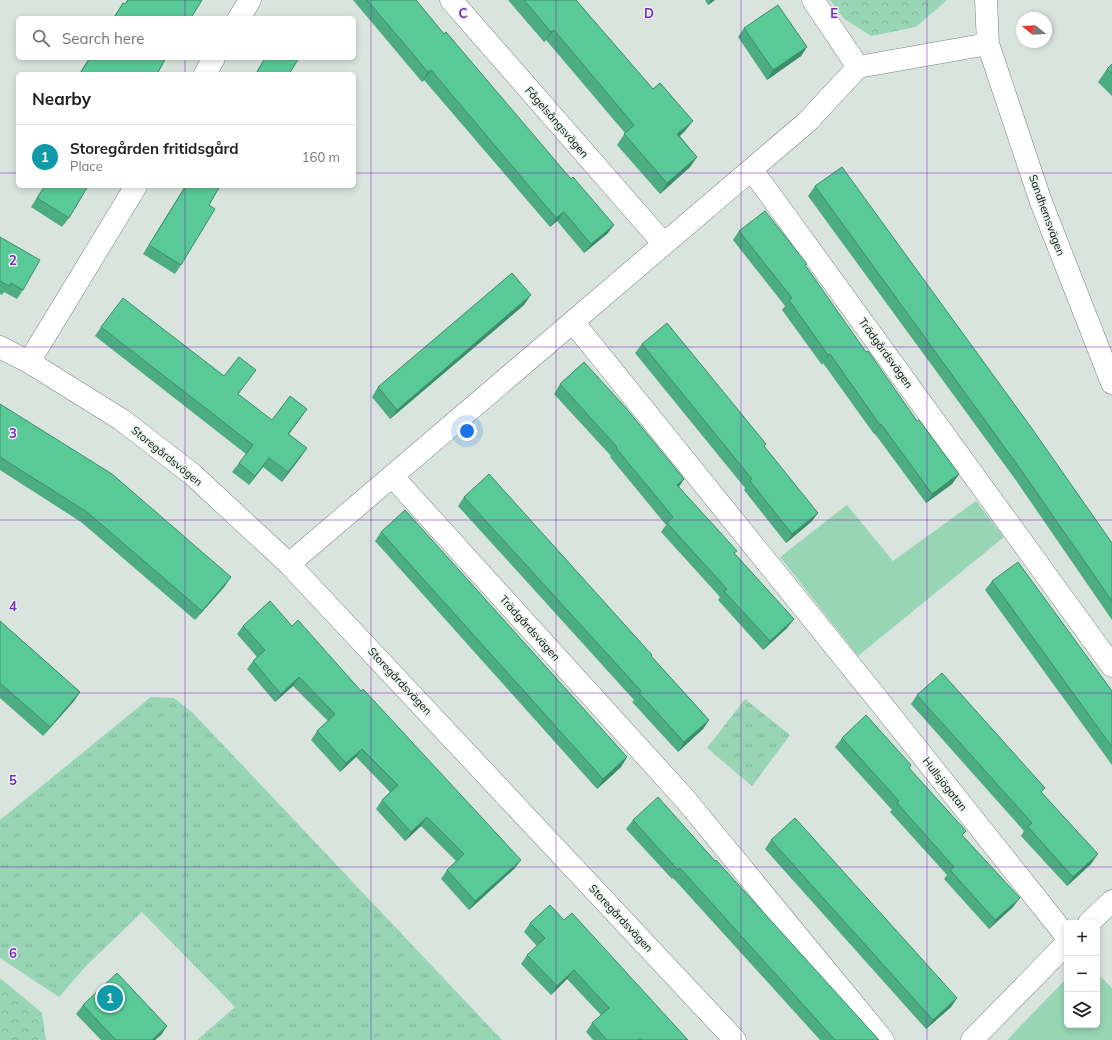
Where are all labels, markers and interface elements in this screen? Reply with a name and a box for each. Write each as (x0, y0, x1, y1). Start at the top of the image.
text: C (459, 5, 468, 21)
text: D (644, 5, 654, 21)
text: E (830, 5, 838, 21)
north arrow (1016, 12, 1052, 48)
search box (16, 16, 356, 60)
icon: search (30, 27, 52, 49)
text: Search here (62, 29, 144, 48)
street label: Fågelsångsvägen (522, 83, 592, 161)
text: Nearby (32, 88, 91, 109)
text: Storegården fritidsgård (70, 139, 239, 158)
text: 1 (41, 149, 49, 165)
text: 160 m (302, 149, 340, 165)
text: Place (70, 158, 103, 174)
street label: Sandhemsvägen (1026, 172, 1068, 258)
text: 2 (9, 252, 17, 268)
street label: Trädgårdsvägen (856, 315, 916, 391)
your location (457, 421, 477, 441)
street label: Storegårdsvägen (129, 423, 205, 489)
text: 3 (9, 425, 17, 441)
street label: Trädgårdsvägen (497, 592, 563, 664)
text: 4 (9, 598, 17, 614)
street label: Storegårdsvägen (365, 644, 435, 718)
street label: Hullsjögatan (920, 754, 970, 814)
text: 5 (9, 772, 17, 788)
street label: Storegårdsvägen (586, 881, 656, 955)
map controls (1064, 920, 1100, 1028)
button: + (1064, 920, 1100, 956)
text: 6 (9, 945, 17, 961)
button: − (1064, 956, 1100, 992)
pin: 1 (97, 983, 123, 1013)
button: layers (1064, 992, 1100, 1028)

